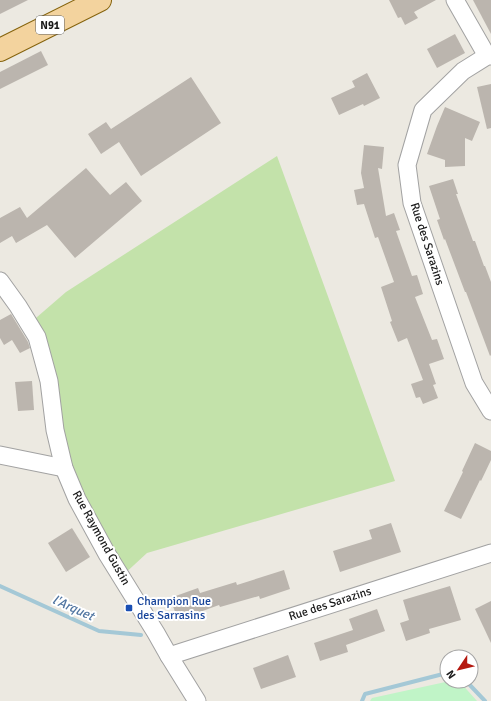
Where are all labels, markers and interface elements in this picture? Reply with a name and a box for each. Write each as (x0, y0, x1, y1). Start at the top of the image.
road number: N91 (36, 16, 64, 34)
street label: Rue des Sarazins (407, 201, 447, 287)
street label: Rue Raymond Gustin (69, 488, 133, 588)
street label: Rue des Sarazins (287, 584, 373, 624)
water label: l'Arquet (50, 592, 98, 625)
place label: Champion Rue des Sarrasins (137, 594, 211, 623)
marker: Champion Rue des Sarrasins (124, 603, 134, 613)
north arrow (439, 649, 479, 689)
text: N (444, 668, 459, 681)

